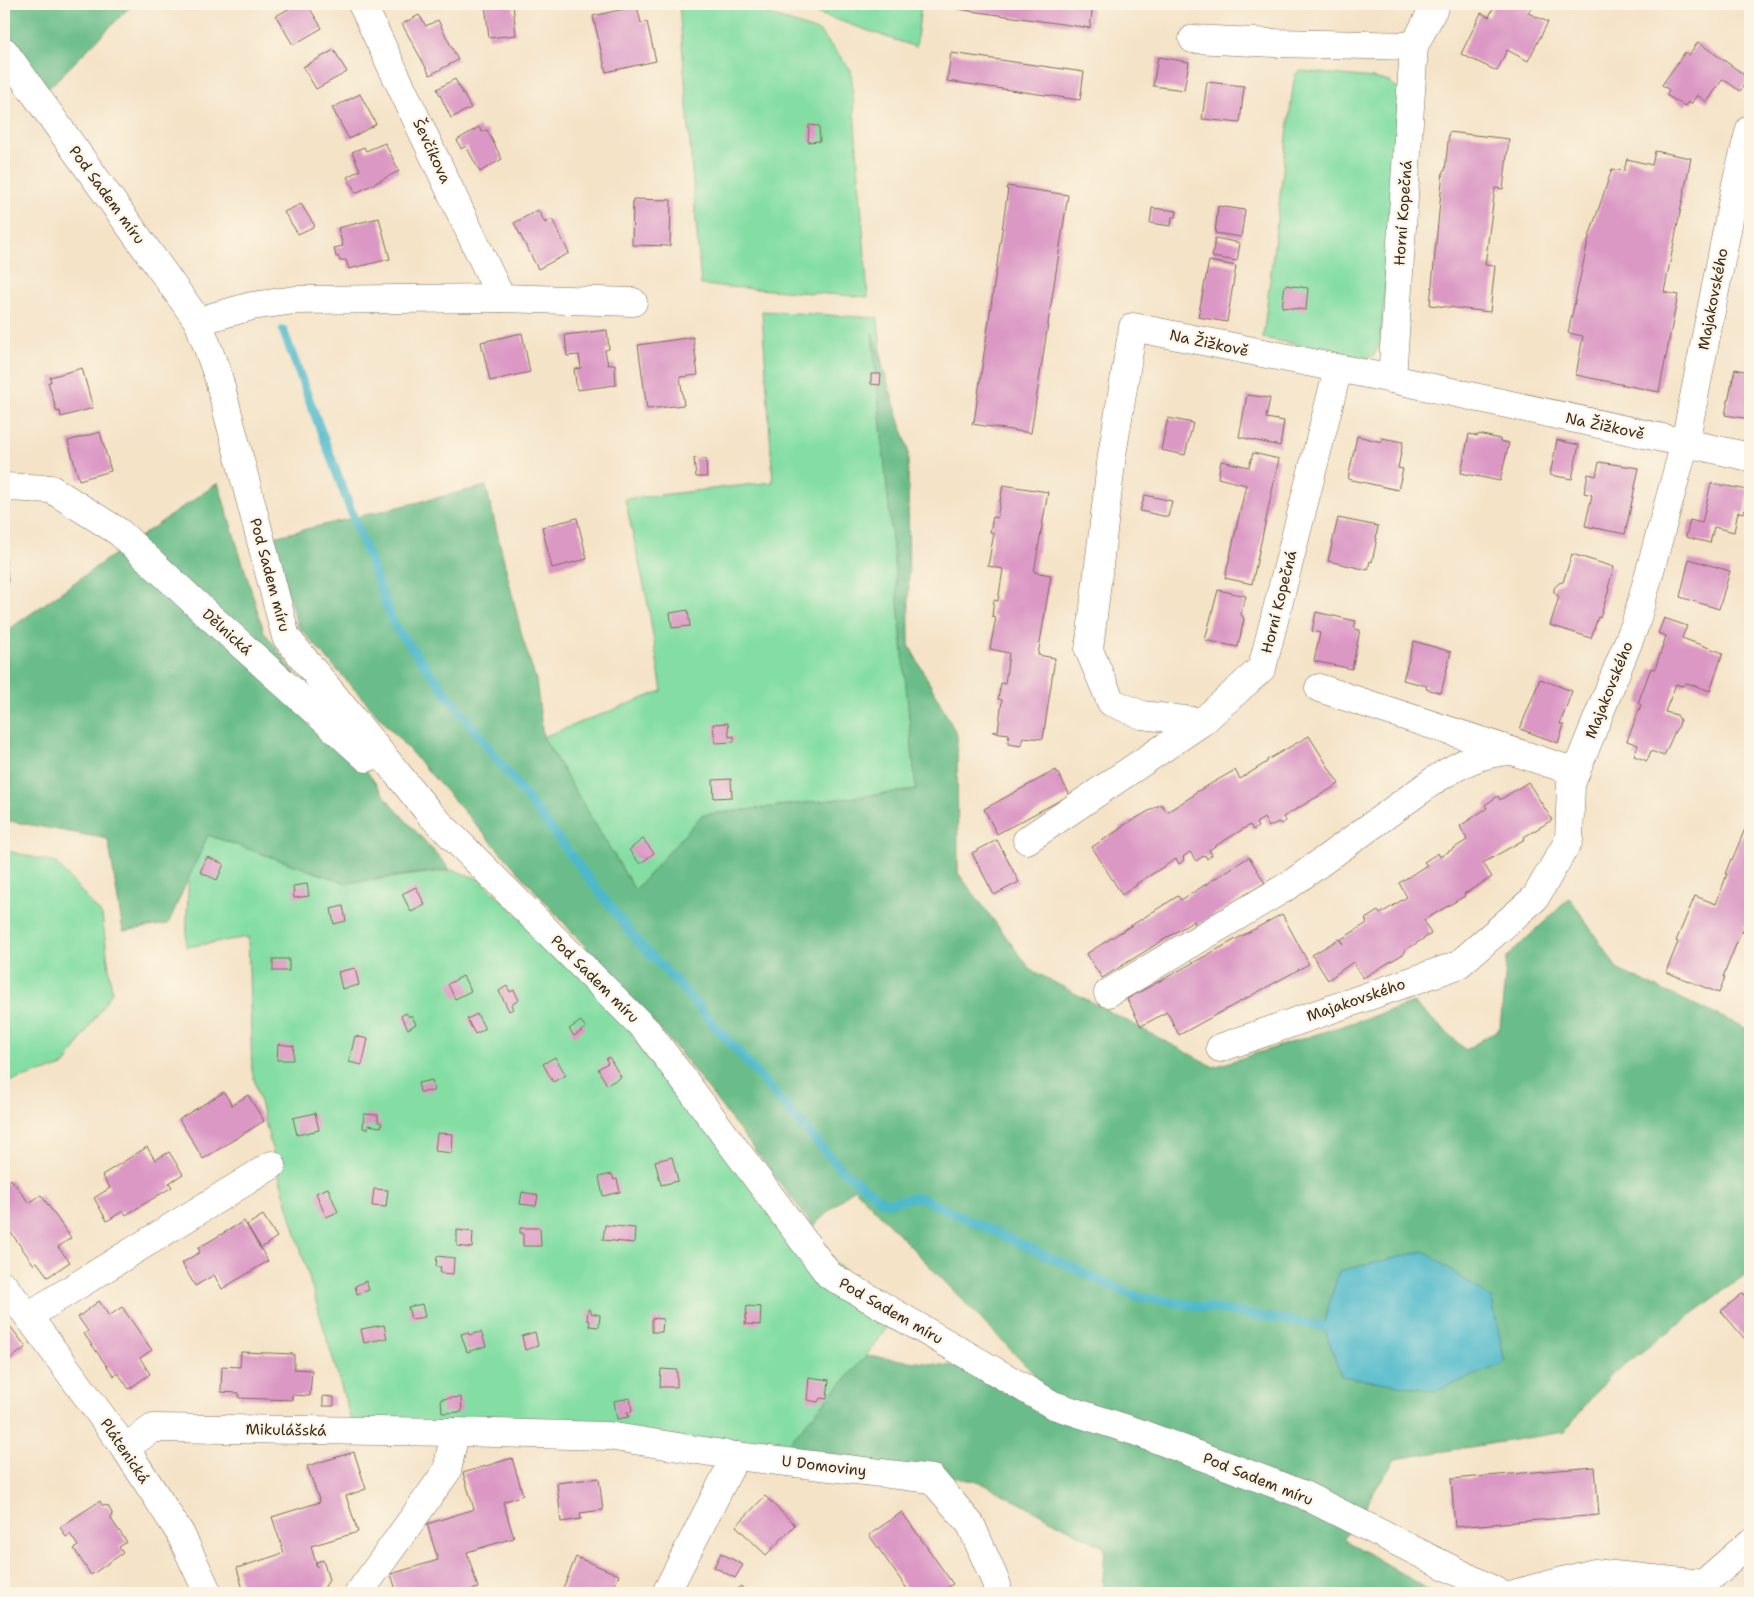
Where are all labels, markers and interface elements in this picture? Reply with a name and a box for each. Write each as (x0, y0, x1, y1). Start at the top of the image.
street label: Ševčíkova (408, 115, 457, 187)
street label: Pod Sadem míru (64, 142, 150, 248)
street label: Horní Kopečná (1389, 159, 1417, 266)
street label: Majakovského (1693, 246, 1733, 352)
street label: Na Žižkově (1168, 324, 1251, 361)
street label: Na Žižkově (1564, 407, 1647, 444)
street label: Pod Sadem míru (245, 516, 295, 634)
street label: Horní Kopečná (1257, 548, 1302, 656)
street label: Dělnická (198, 604, 257, 660)
street label: Majakovského (1580, 638, 1638, 742)
street label: Pod Sadem míru (547, 931, 643, 1027)
street label: Majakovského (1304, 974, 1408, 1026)
street label: Pod Sadem míru (835, 1273, 947, 1349)
street label: Plátenická (96, 1414, 155, 1488)
street label: Mikulášská (245, 1419, 327, 1441)
street label: Pod Sadem míru (1200, 1448, 1316, 1510)
street label: U Domoviny (780, 1451, 868, 1481)

